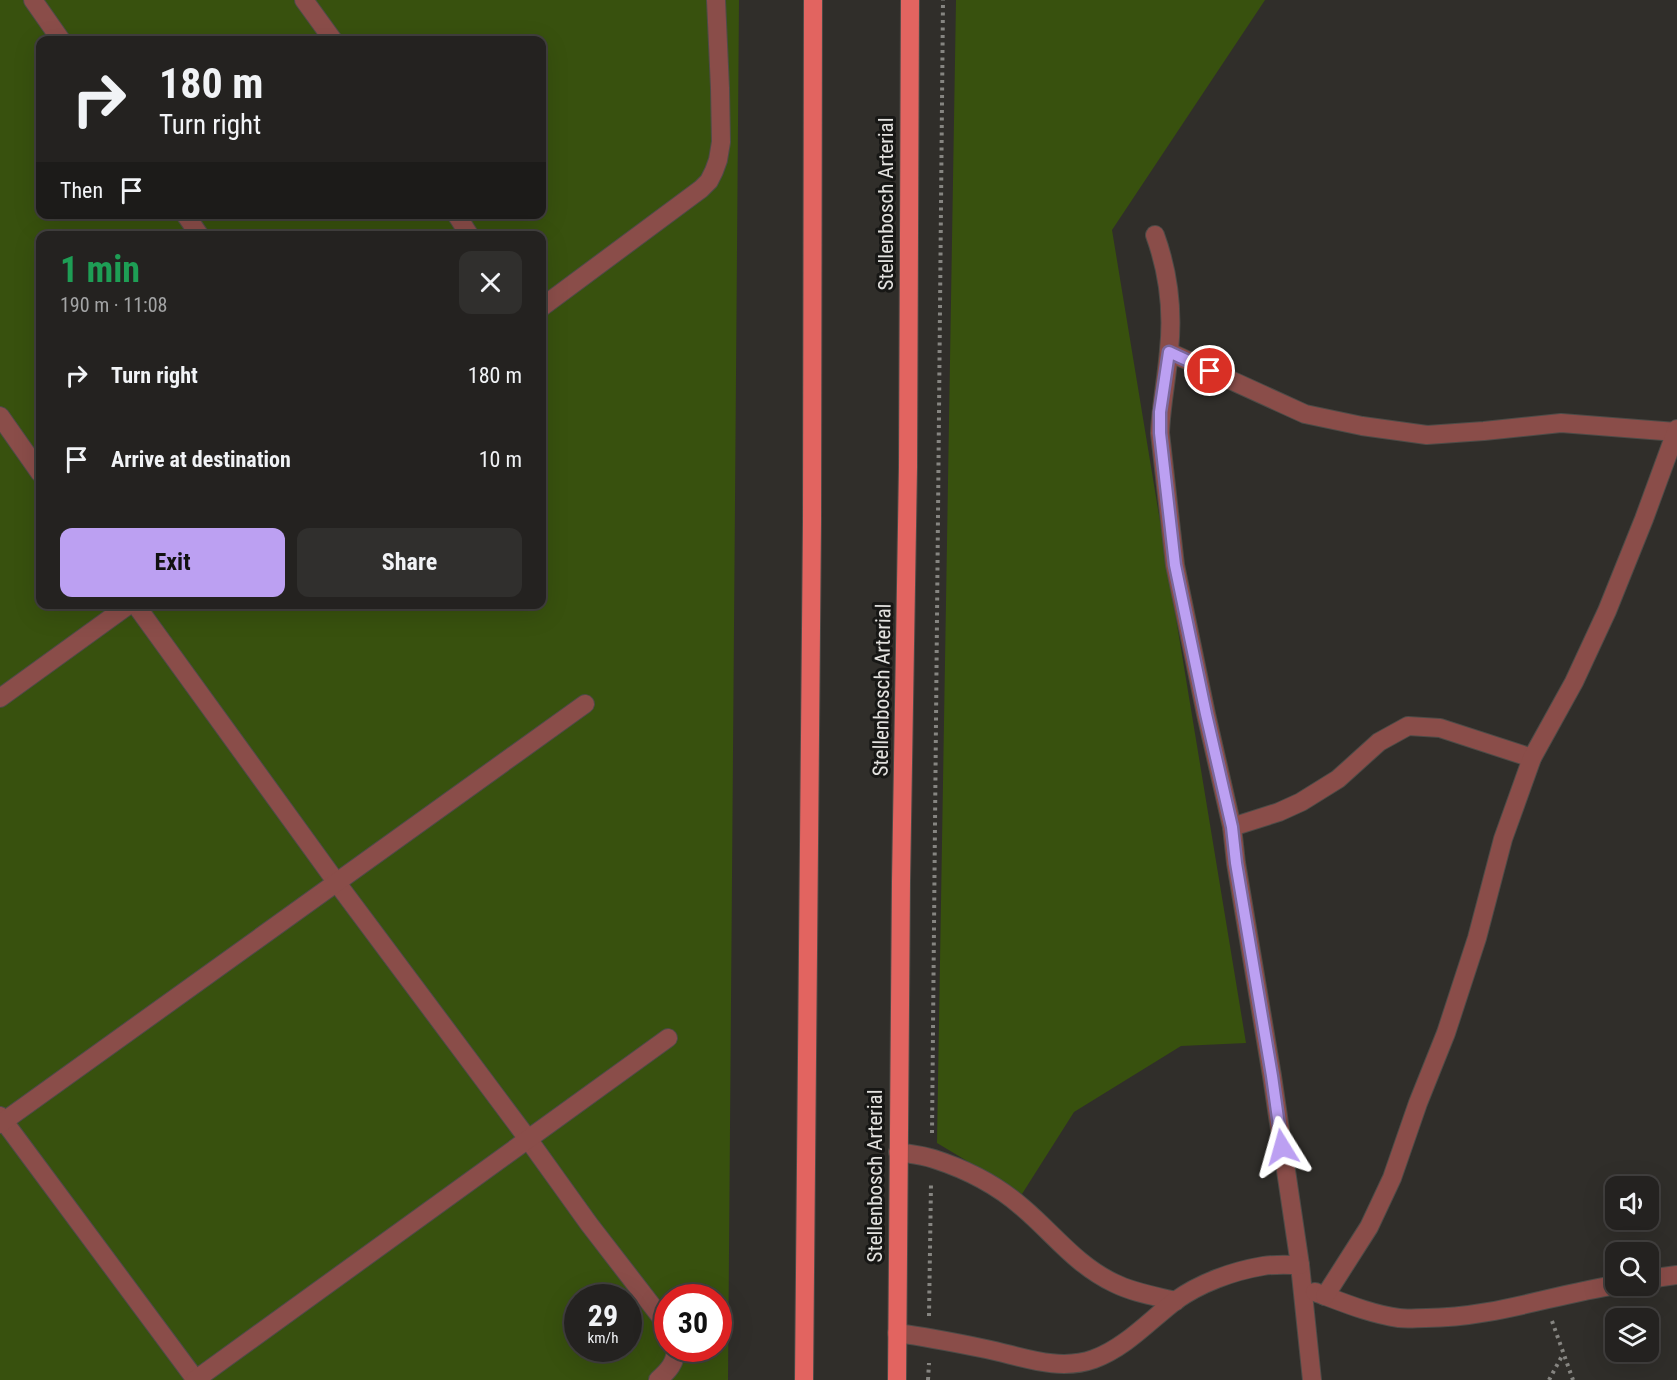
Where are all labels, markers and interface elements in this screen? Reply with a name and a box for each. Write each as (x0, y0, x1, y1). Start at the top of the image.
text: 180 m (159, 59, 264, 108)
icon: right (60, 60, 138, 138)
text: Turn right (159, 109, 261, 141)
street label: Stellenbosch Arterial (874, 118, 898, 290)
icon: arrive (115, 174, 148, 207)
text: Then (60, 178, 103, 203)
text: 1 min (60, 249, 140, 291)
button: close (459, 251, 522, 314)
text: 190 m · 11:08 (60, 293, 167, 317)
pin (1184, 345, 1235, 396)
icon: arrive (1193, 354, 1226, 387)
icon: right (60, 359, 93, 392)
text: Turn right (111, 363, 198, 388)
text: 180 m (468, 363, 522, 388)
icon: arrive (60, 443, 93, 476)
text: Arrive at destination (111, 447, 291, 472)
text: 10 m (479, 447, 522, 472)
button: Exit (60, 528, 285, 597)
button: Share (297, 528, 522, 597)
street label: Stellenbosch Arterial (868, 603, 896, 777)
street label: Stellenbosch Arterial (863, 1090, 887, 1262)
position arrow (1250, 1115, 1314, 1179)
map controls (1605, 1176, 1659, 1362)
button: sound (1605, 1176, 1659, 1230)
button: search (1605, 1242, 1659, 1296)
speed limit sign: 30 (654, 1284, 732, 1362)
text: 29 (588, 1298, 618, 1333)
button: layers (1605, 1308, 1659, 1362)
text: km/h (588, 1329, 618, 1347)

